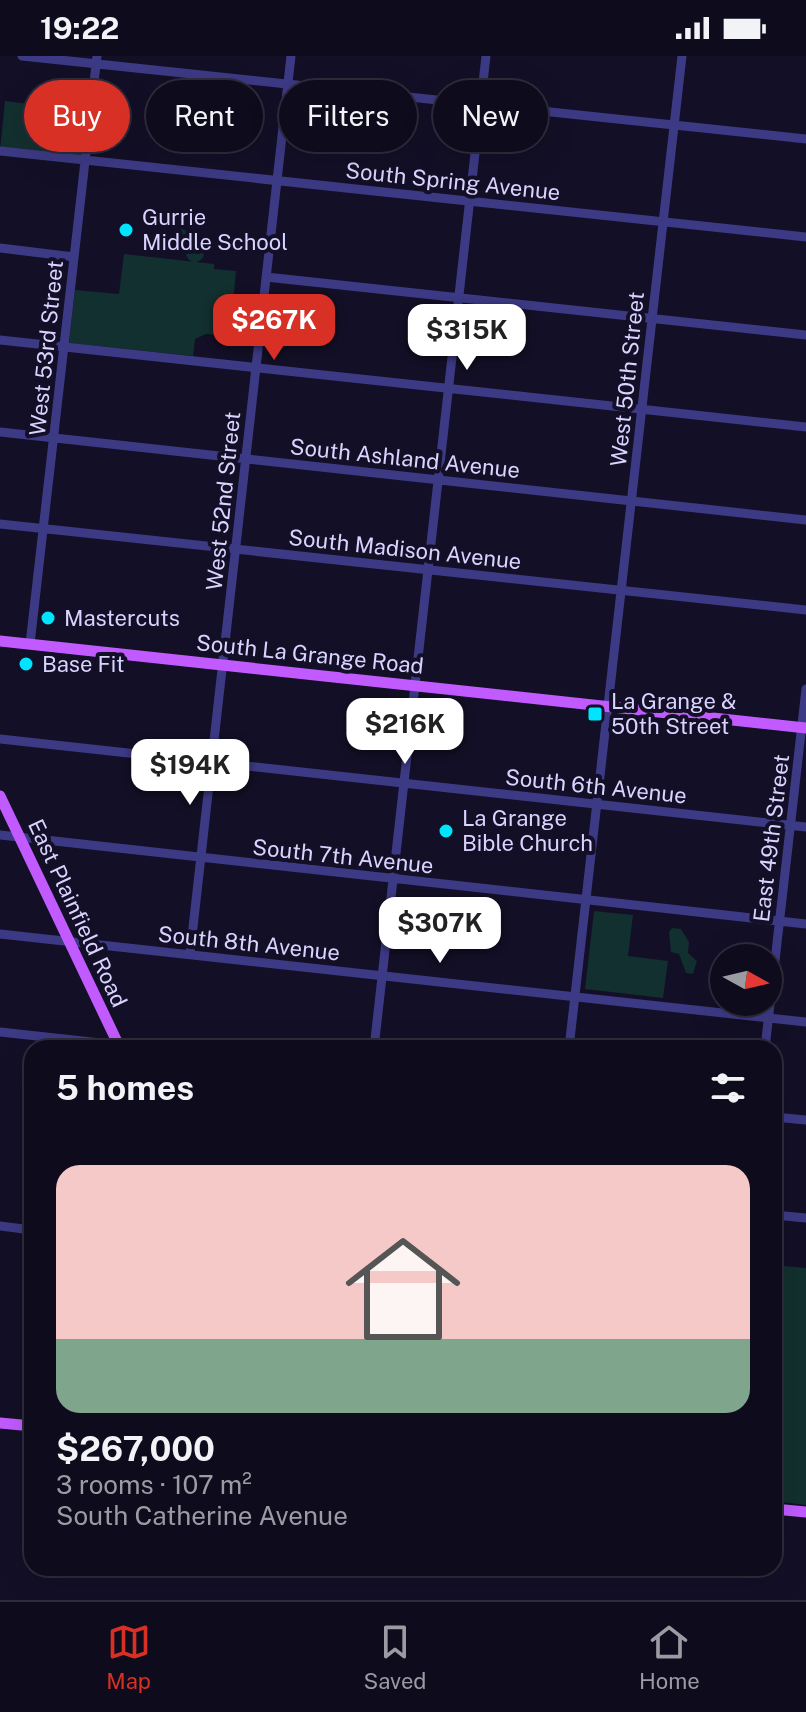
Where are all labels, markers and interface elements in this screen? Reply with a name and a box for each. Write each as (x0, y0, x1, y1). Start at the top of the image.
text: 19:22 (40, 10, 119, 46)
chip: Buy (24, 80, 130, 152)
chip: Rent (146, 80, 263, 152)
chip: Filters (279, 80, 417, 152)
chip: New (433, 80, 548, 152)
street label: South Spring Avenue (344, 157, 562, 205)
place label: Gurrie Middle School (142, 204, 288, 255)
marker: Gurrie Middle School (117, 221, 135, 239)
street label: West 53rd Street (24, 259, 68, 437)
street label: West 50th Street (605, 290, 649, 468)
pin: $267K (218, 294, 330, 362)
text: $267K (231, 304, 317, 335)
pin: $315K (411, 304, 523, 372)
text: $315K (426, 314, 508, 345)
street label: West 52nd Street (201, 410, 245, 592)
street label: South Ashland Avenue (289, 433, 521, 483)
street label: South Madison Avenue (287, 524, 523, 574)
place label: Mastercuts (64, 605, 180, 631)
marker: Mastercuts (39, 609, 57, 627)
street label: South La Grange Road (195, 629, 425, 679)
place label: Base Fit (42, 651, 125, 677)
marker: Base Fit (17, 655, 35, 673)
place label: La Grange & 50th Street (611, 688, 737, 739)
pin: $216K (349, 698, 461, 766)
marker: La Grange & 50th Street (586, 705, 604, 723)
text: $216K (364, 708, 446, 739)
pin: $194K (134, 739, 246, 807)
text: $194K (149, 749, 231, 780)
street label: East 49th Street (748, 753, 794, 923)
street label: South 6th Avenue (504, 764, 688, 808)
place label: La Grange Bible Church (462, 805, 593, 856)
street label: East Plainfield Road (23, 815, 133, 1011)
marker: La Grange Bible Church (437, 822, 455, 840)
street label: South 7th Avenue (251, 834, 435, 878)
pin: $307K (384, 897, 496, 965)
text: $307K (397, 907, 483, 938)
street label: South 8th Avenue (157, 921, 341, 965)
north arrow (710, 944, 782, 1016)
map controls (710, 944, 782, 1016)
icon: filters (706, 1066, 750, 1110)
text: 5 homes (56, 1068, 194, 1108)
icon: home (331, 1217, 475, 1361)
text: $267,000 (56, 1429, 215, 1469)
text: 3 rooms · 107 m² (56, 1469, 252, 1500)
text: South Catherine Avenue (56, 1500, 348, 1531)
tab: Map (106, 1620, 151, 1694)
tab: Saved (364, 1620, 426, 1694)
tab: Home (639, 1620, 700, 1694)

